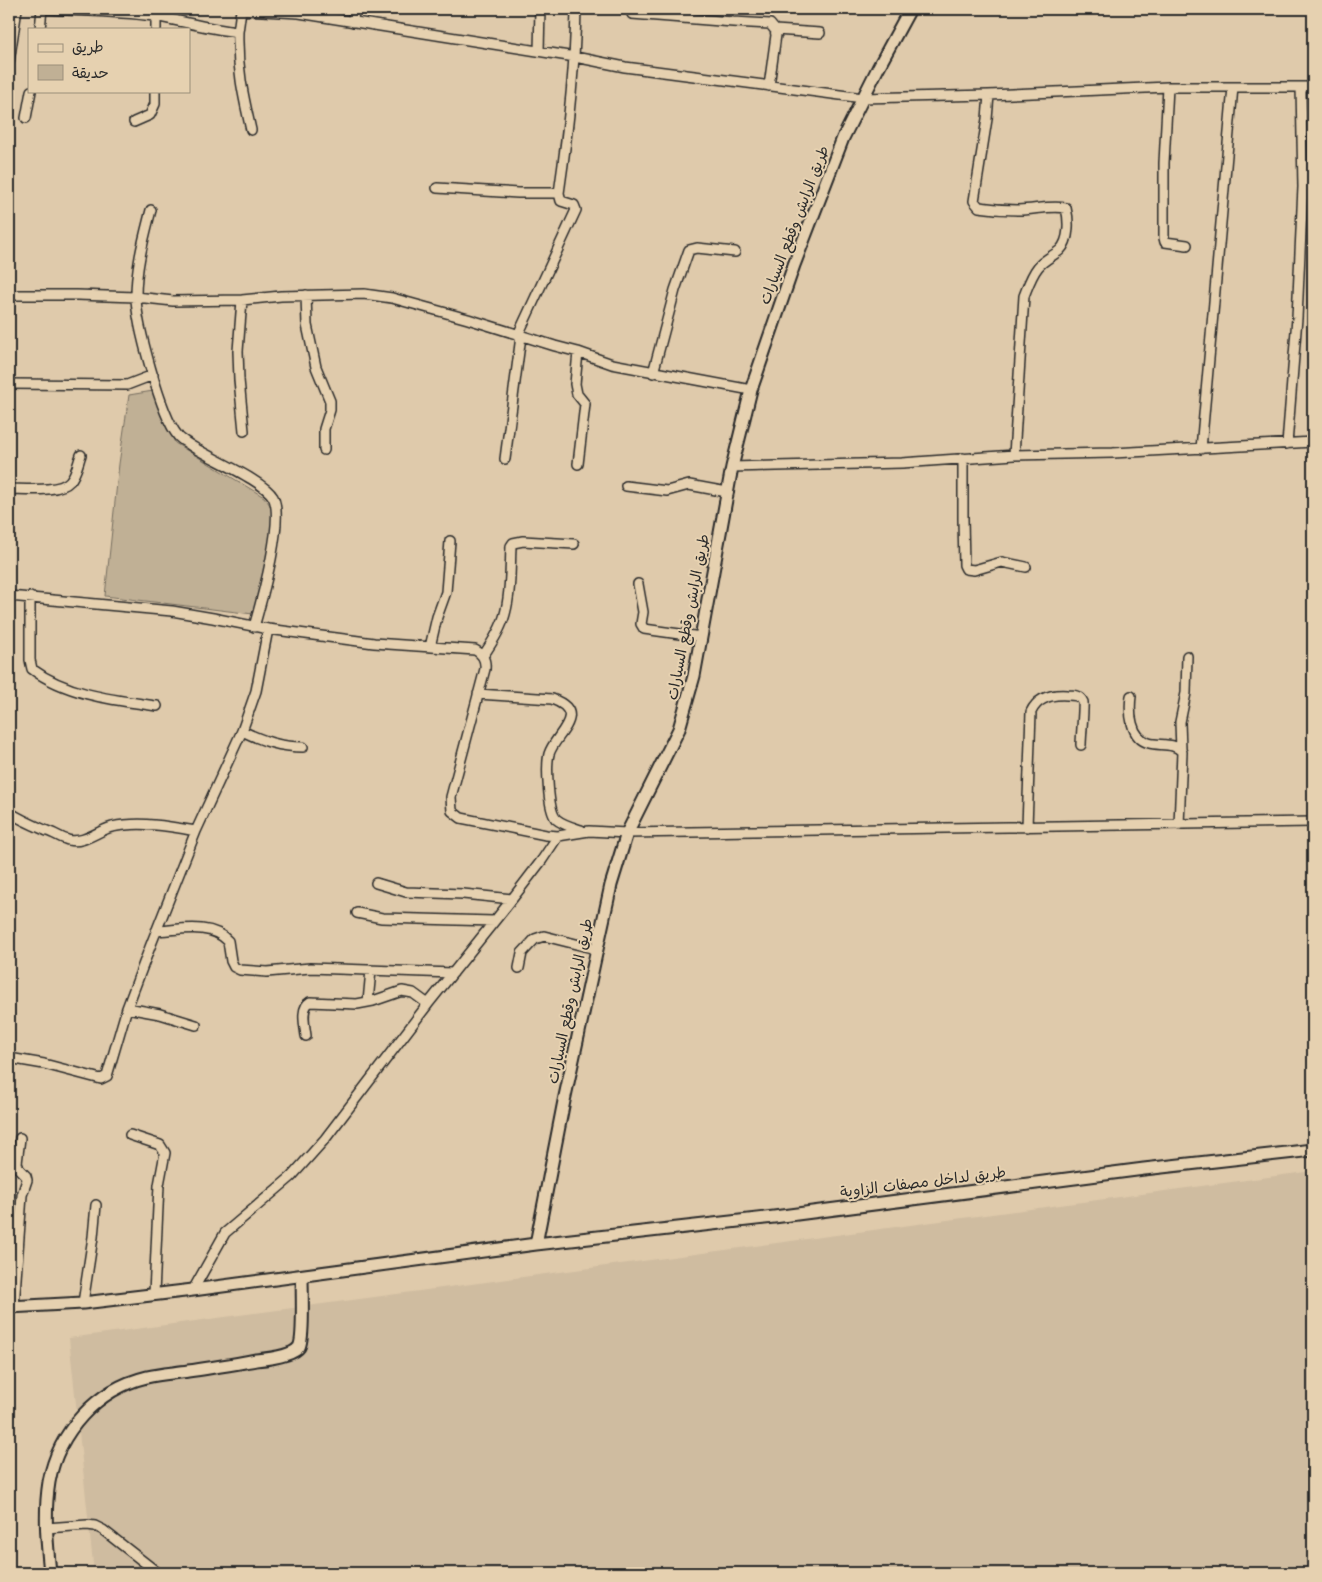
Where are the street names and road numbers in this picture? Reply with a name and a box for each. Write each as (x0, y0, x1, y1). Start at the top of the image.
street label: طريق الرابش وقطع السيارات (755, 143, 834, 308)
street label: طريق الرابش وقطع السيارات (663, 533, 715, 702)
street label: طريق الرابش وقطع السيارات (544, 917, 598, 1086)
street label: طريق لداخل مصفات الزاوية (839, 1163, 1007, 1201)

